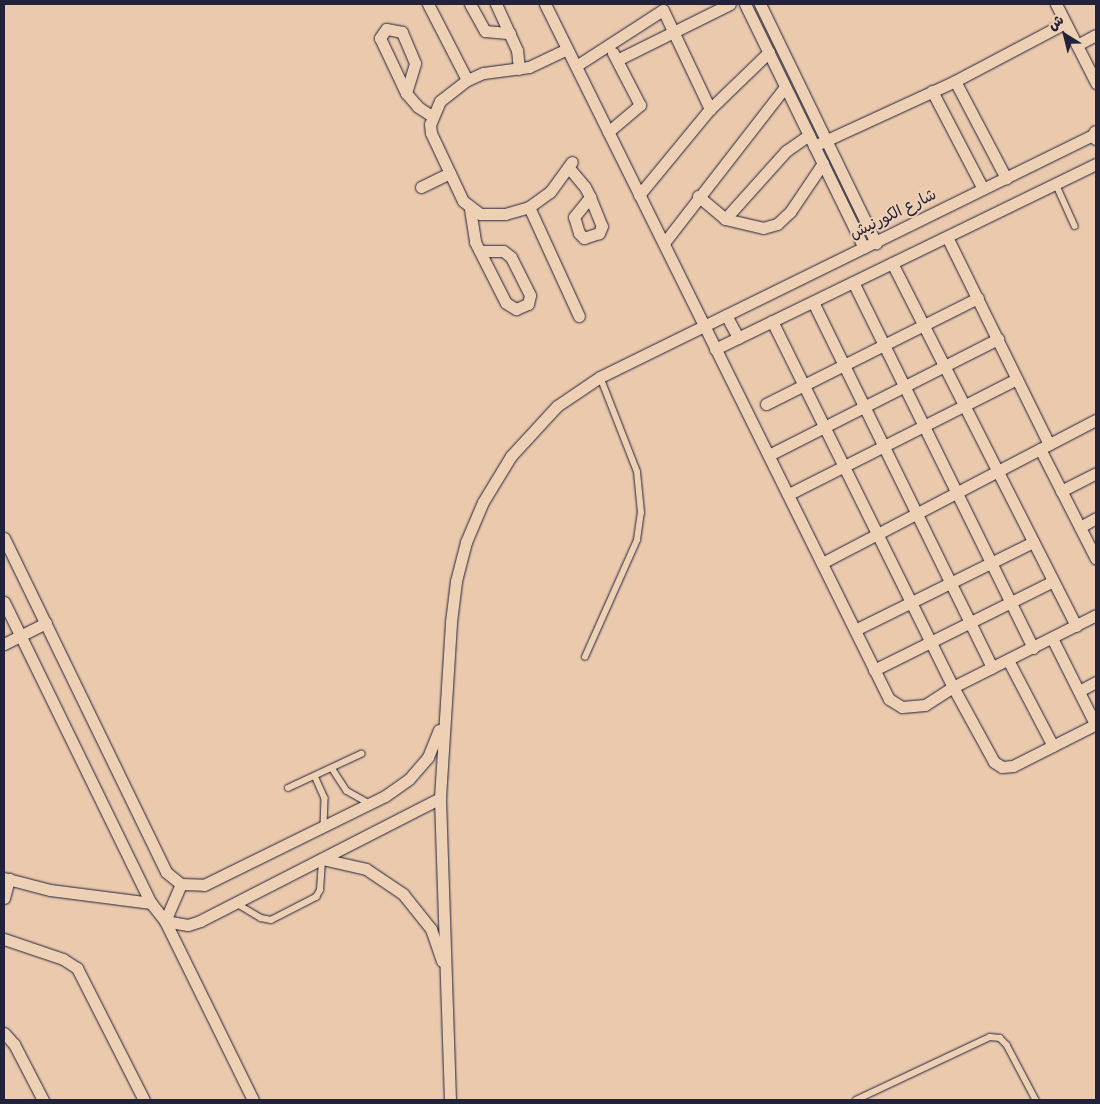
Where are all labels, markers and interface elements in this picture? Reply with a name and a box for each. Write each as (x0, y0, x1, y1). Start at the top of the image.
north arrow (1040, 10, 1090, 60)
text: ش (1045, 11, 1067, 34)
street label: شارع الكورنيش (846, 185, 940, 243)

